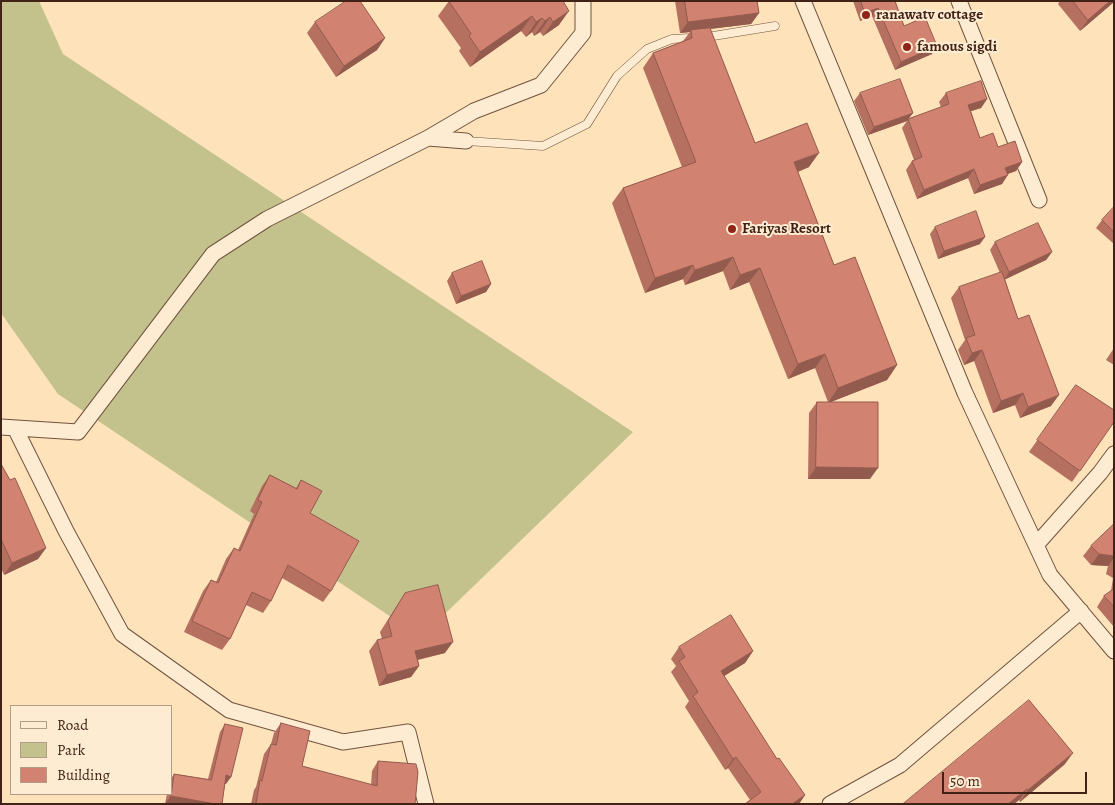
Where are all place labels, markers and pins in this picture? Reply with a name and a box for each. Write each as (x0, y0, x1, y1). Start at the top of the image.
place label: ranawatv cottage (876, 6, 983, 24)
marker: ranawatv cottage (860, 9, 872, 21)
place label: famous sigdi (917, 38, 997, 56)
marker: famous sigdi (901, 41, 913, 53)
place label: Fariyas Resort (742, 220, 831, 238)
marker: Fariyas Resort (726, 223, 738, 235)

